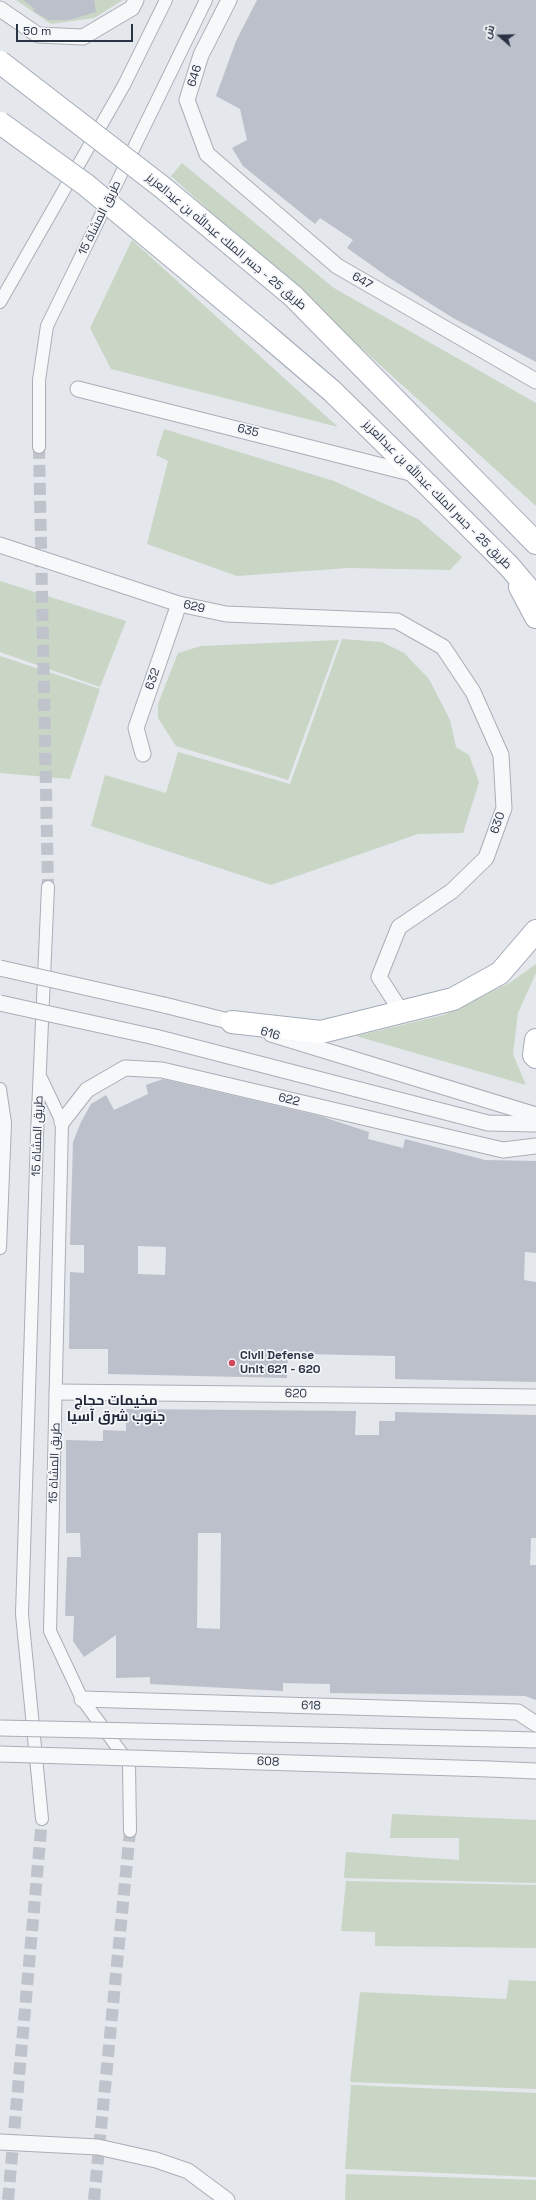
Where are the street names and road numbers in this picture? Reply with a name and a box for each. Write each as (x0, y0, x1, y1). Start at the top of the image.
street label: 646 (185, 63, 205, 89)
street label: طريق 25 - جسر الملك عبدالله بن عبدالعزيز (143, 171, 309, 313)
street label: طريق المشاة 15 (76, 178, 124, 258)
street label: 647 (349, 269, 375, 293)
street label: طريق 25 - جسر الملك عبدالله بن عبدالعزيز (360, 418, 514, 572)
street label: 635 (236, 421, 260, 441)
street label: 629 (182, 598, 206, 616)
street label: 632 (143, 666, 163, 692)
street label: 630 (488, 810, 508, 836)
street label: 616 (258, 1024, 282, 1044)
street label: 622 (277, 1091, 301, 1109)
street label: طريق المشاة 15 (29, 1095, 47, 1177)
street label: 620 (285, 1387, 307, 1401)
street label: طريق المشاة 15 (46, 1422, 64, 1504)
street label: 618 (301, 1698, 321, 1714)
street label: 608 (256, 1754, 280, 1770)

